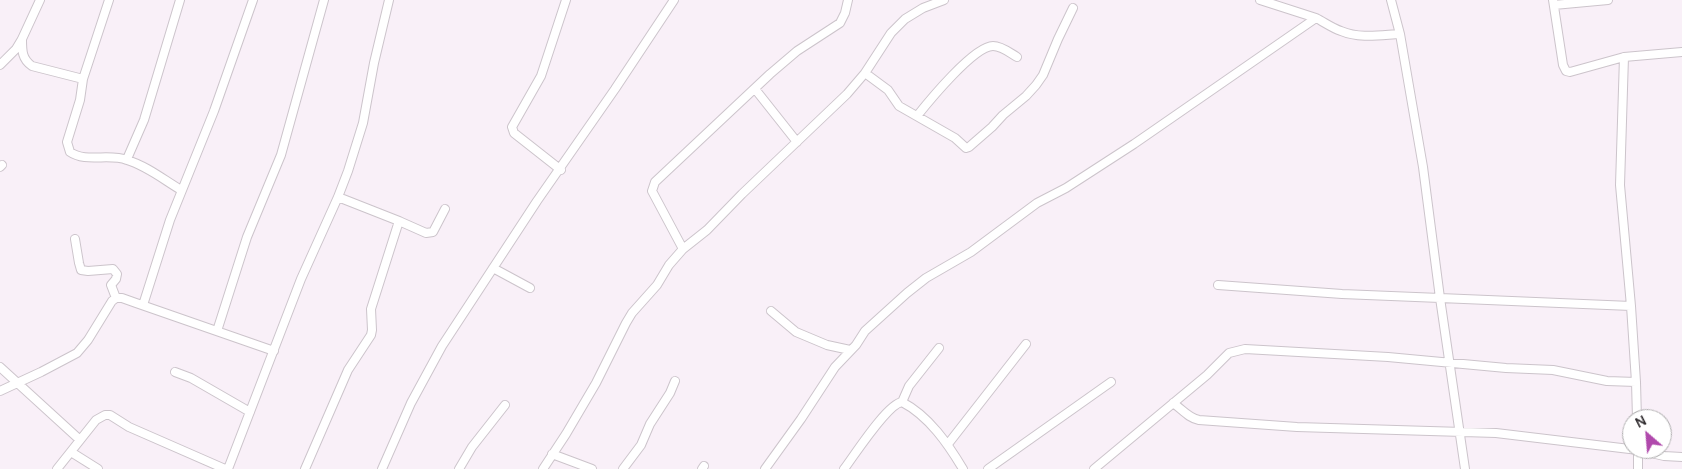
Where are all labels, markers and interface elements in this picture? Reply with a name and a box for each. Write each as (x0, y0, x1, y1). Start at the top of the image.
north arrow (1622, 409, 1672, 459)
text: N (1632, 410, 1649, 432)

